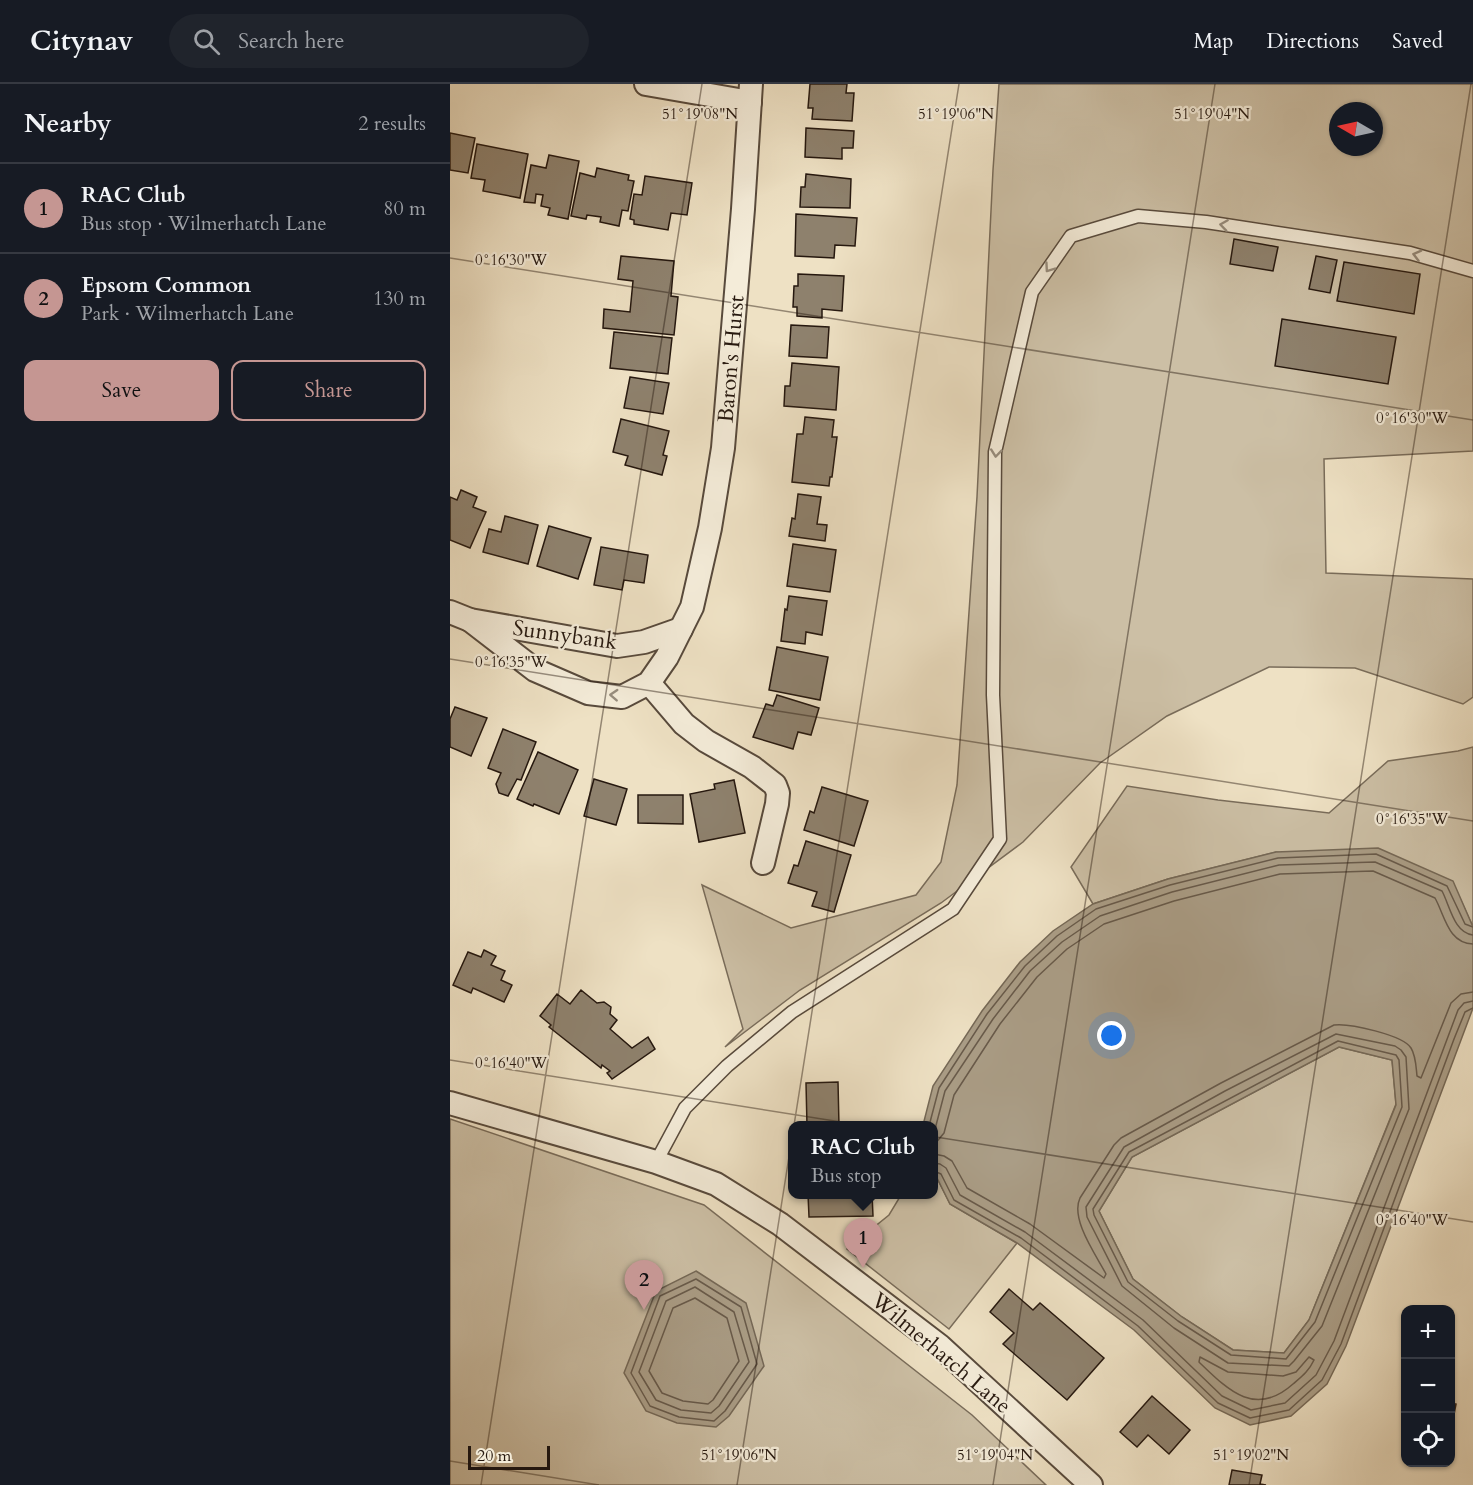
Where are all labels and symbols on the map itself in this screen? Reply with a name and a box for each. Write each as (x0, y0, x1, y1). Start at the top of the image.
north arrow (1329, 102, 1383, 156)
text: 51°19'08"N (662, 104, 738, 124)
text: 51°19'06"N (918, 104, 994, 124)
text: 51°19'04"N (1174, 104, 1250, 124)
one-way arrow (1220, 219, 1230, 232)
text: 0°16'30"W (475, 250, 548, 270)
one-way arrow (1412, 250, 1423, 262)
one-way arrow (1045, 261, 1056, 272)
street label: Baron's Hurst (710, 294, 752, 424)
text: 0°16'30"W (1376, 408, 1449, 428)
one-way arrow (990, 449, 1003, 458)
street label: Sunnybank (511, 613, 619, 657)
text: 0°16'35"W (475, 652, 548, 672)
one-way arrow (609, 689, 618, 702)
text: 0°16'35"W (1376, 809, 1449, 829)
your location (1097, 1021, 1126, 1050)
text: 0°16'40"W (475, 1053, 548, 1073)
text: 0°16'40"W (1376, 1210, 1449, 1230)
pin: 1 (844, 1218, 882, 1268)
pin: 2 (624, 1260, 664, 1310)
street label: Wilmerhatch Lane (864, 1285, 1018, 1421)
scale bar (468, 1443, 550, 1470)
text: 51°19'06"N (701, 1445, 777, 1465)
text: 51°19'04"N (957, 1445, 1033, 1465)
text: 51°19'02"N (1213, 1445, 1289, 1465)

